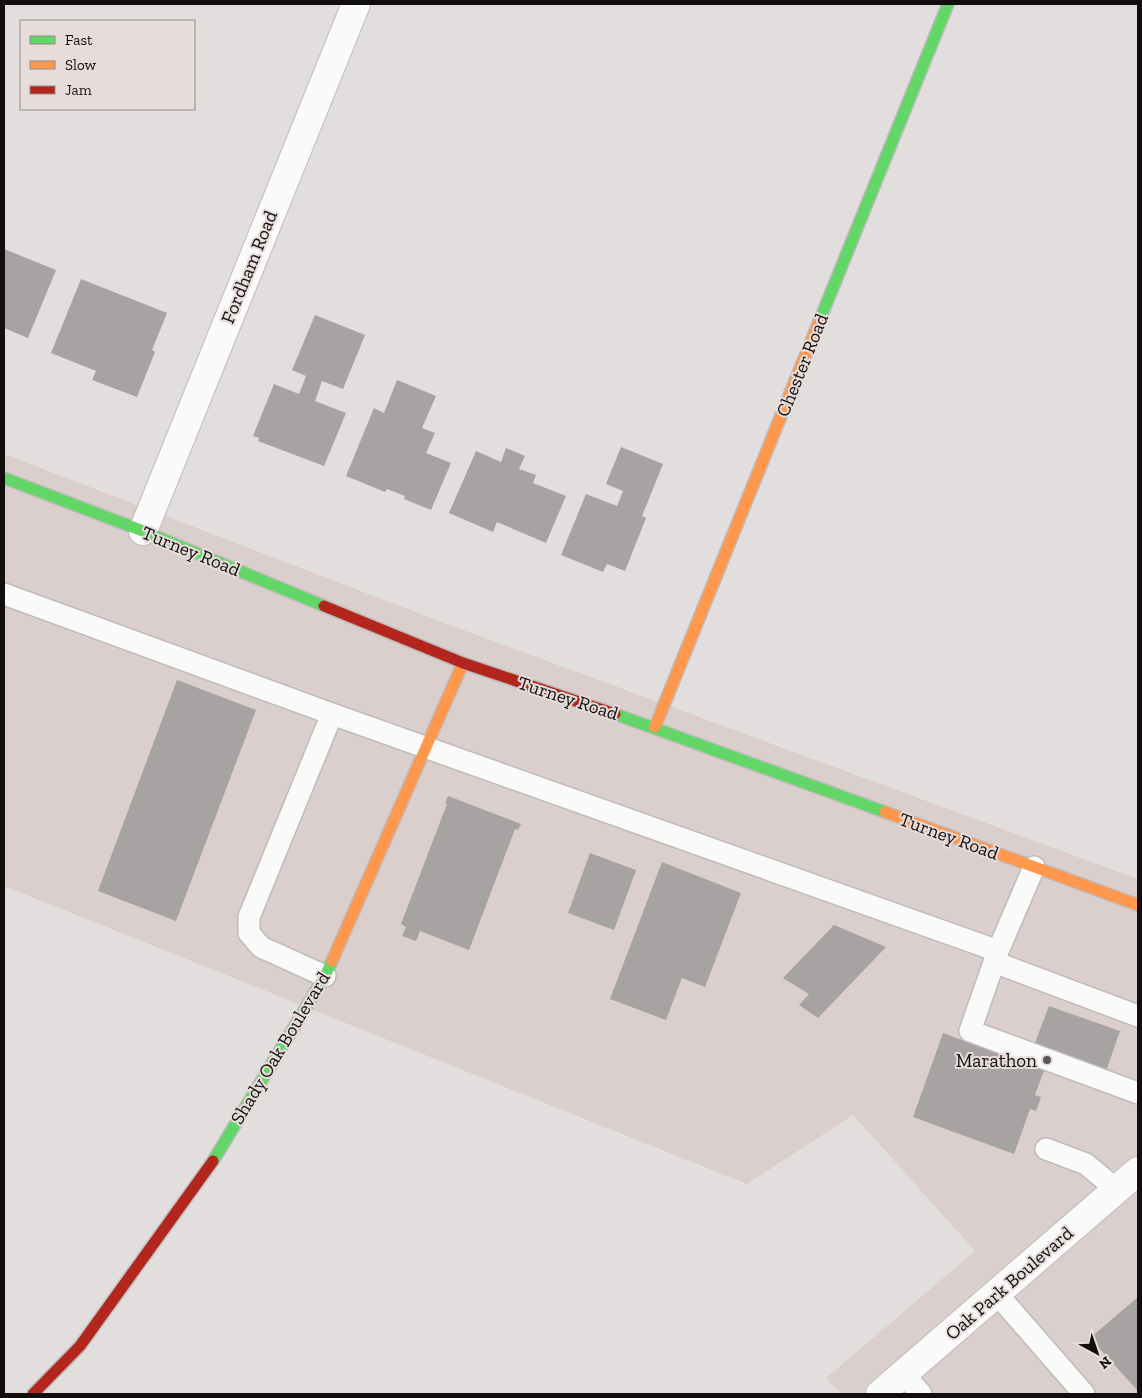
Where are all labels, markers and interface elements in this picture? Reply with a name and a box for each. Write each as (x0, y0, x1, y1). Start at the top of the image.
legend (20, 20, 195, 110)
text: Fast (65, 31, 93, 49)
text: Slow (65, 56, 97, 74)
text: Jam (65, 81, 92, 99)
street label: Fordham Road (216, 207, 282, 327)
street label: Chester Road (771, 310, 833, 420)
street label: Turney Road (138, 521, 244, 581)
street label: Turney Road (515, 671, 622, 725)
street label: Turney Road (896, 807, 1002, 865)
street label: Shady Oak Boulevard (225, 967, 335, 1128)
place label: Marathon (956, 1049, 1037, 1072)
marker: Marathon (1041, 1054, 1053, 1066)
street label: Oak Park Boulevard (940, 1221, 1078, 1345)
north arrow (1072, 1328, 1122, 1378)
text: N (1095, 1353, 1115, 1373)

